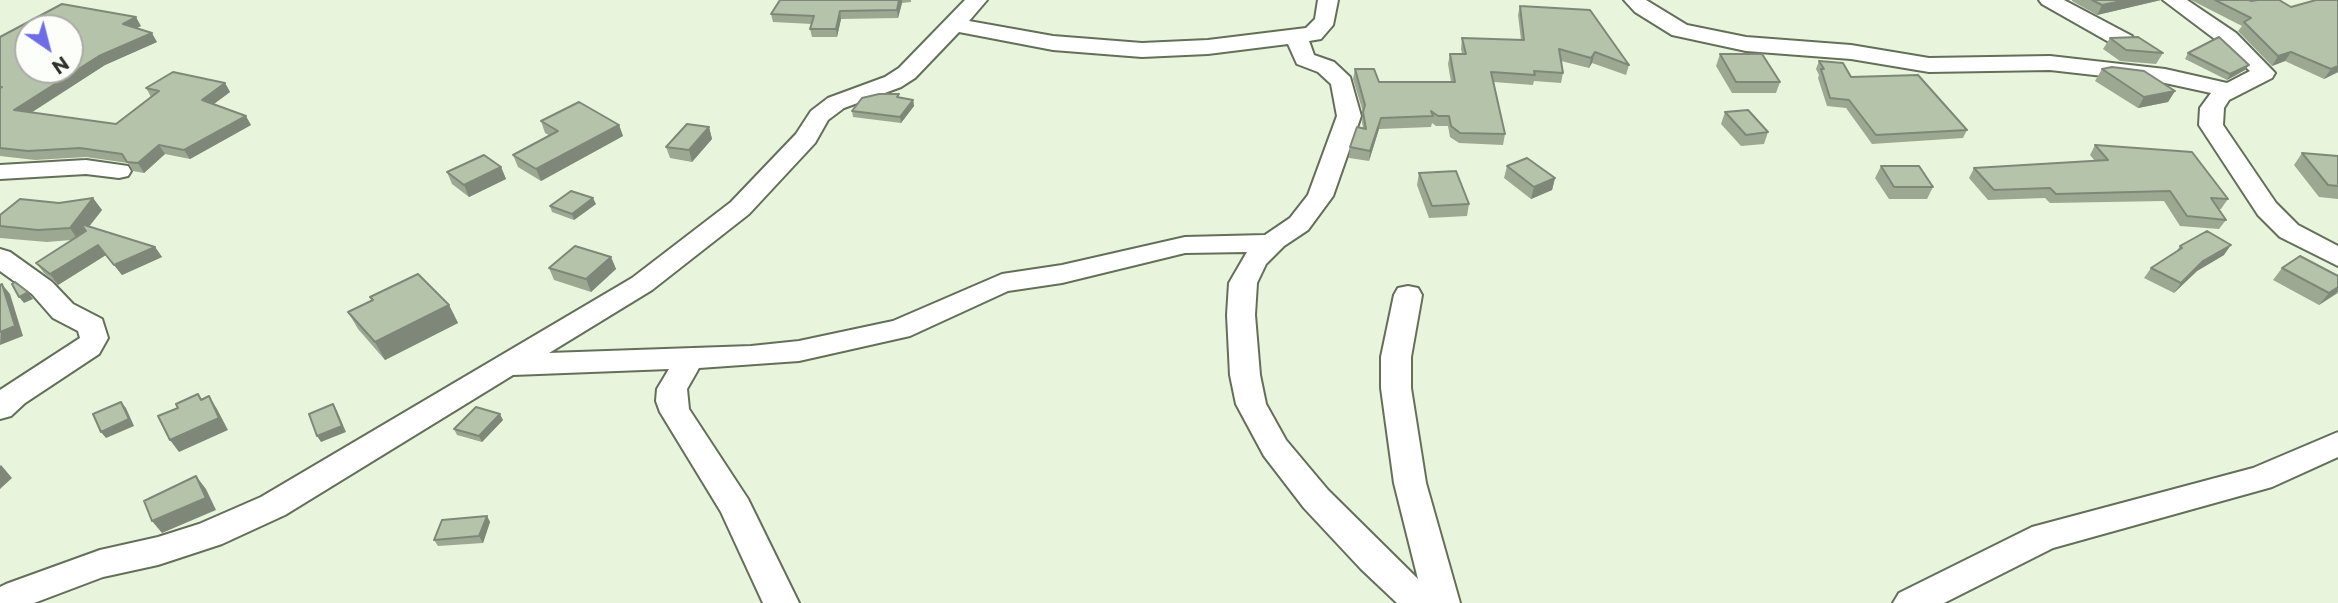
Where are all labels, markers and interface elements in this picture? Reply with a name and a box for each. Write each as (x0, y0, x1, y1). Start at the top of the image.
north arrow (14, 14, 84, 84)
text: N (47, 51, 73, 79)

